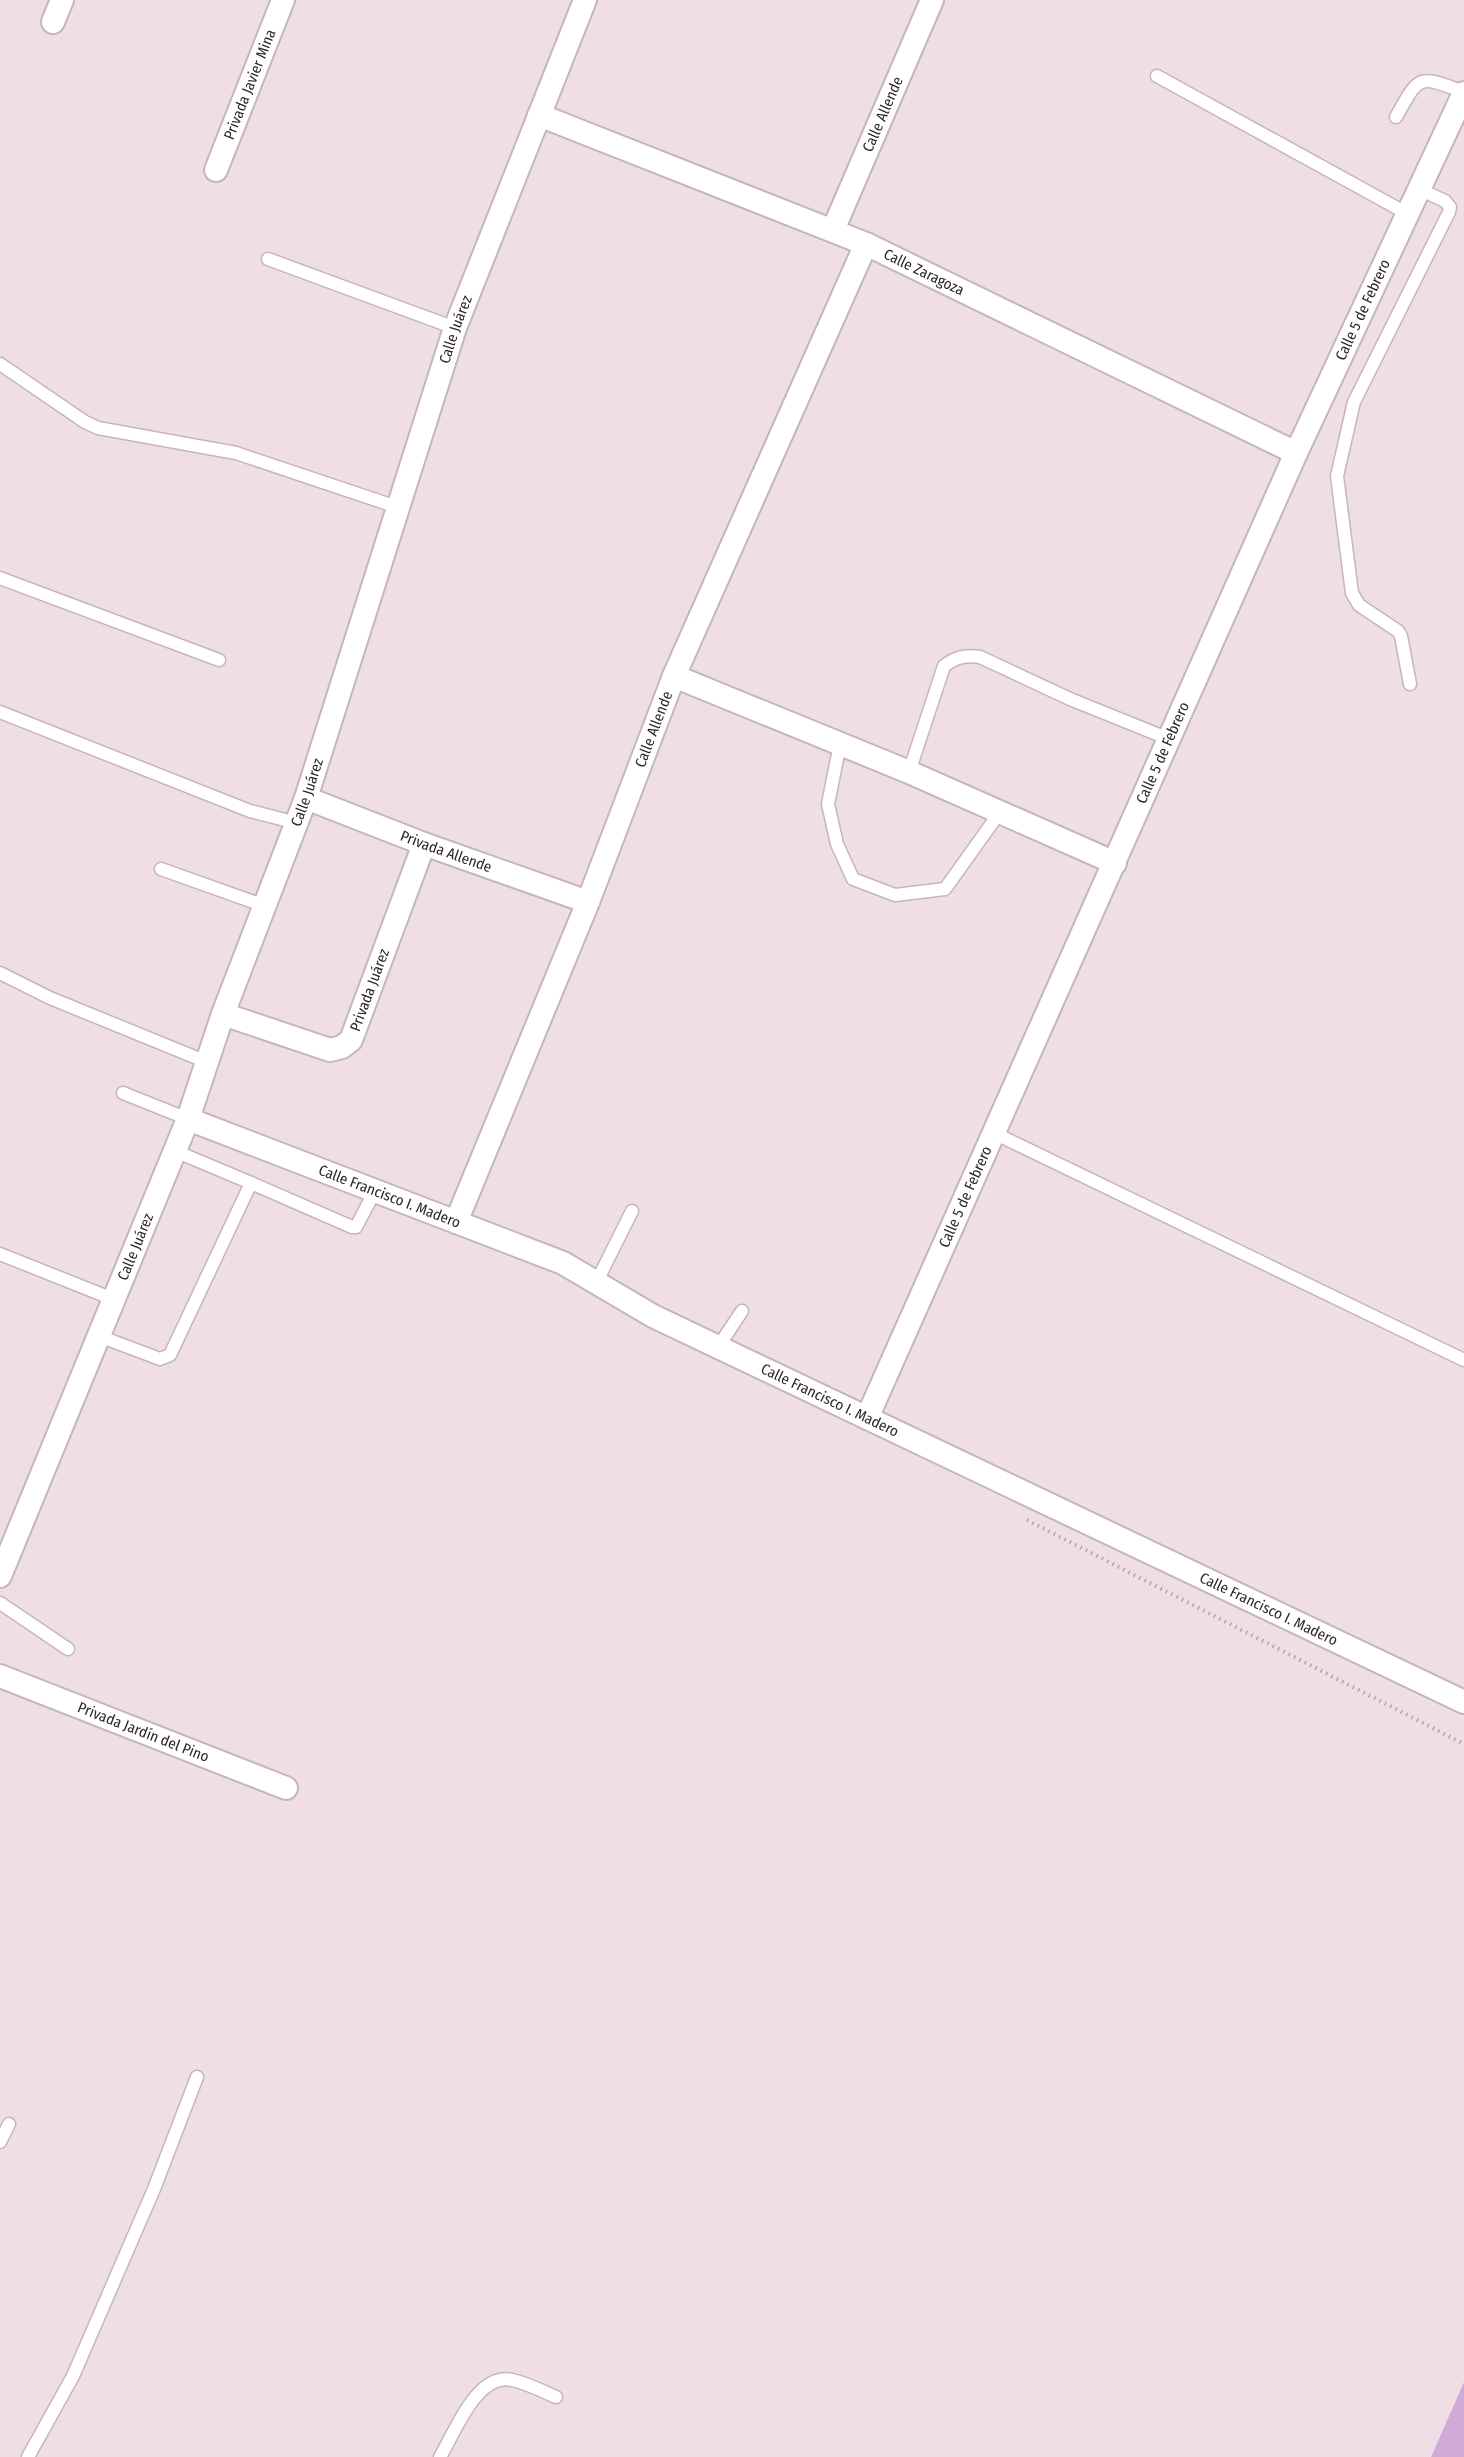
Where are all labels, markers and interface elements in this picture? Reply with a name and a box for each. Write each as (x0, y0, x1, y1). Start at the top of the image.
street label: Privada Javier Mina (220, 27, 280, 142)
street label: Calle Allende (859, 74, 907, 155)
street label: Calle Zaragoza (881, 245, 967, 299)
street label: Calle 5 de Febrero (1332, 256, 1394, 363)
street label: Calle Juárez (435, 293, 476, 366)
street label: Calle Allende (631, 689, 676, 770)
street label: Calle 5 de Febrero (1132, 699, 1193, 806)
street label: Calle Juárez (287, 756, 327, 829)
street label: Privada Allende (398, 827, 494, 876)
street label: Privada Juárez (346, 946, 393, 1034)
street label: Calle 5 de Febrero (935, 1143, 996, 1250)
street label: Calle Francisco I. Madero (316, 1161, 463, 1232)
street label: Calle Juárez (114, 1211, 157, 1283)
street label: Calle Francisco I. Madero (758, 1360, 902, 1441)
street label: Calle Francisco I. Madero (1197, 1569, 1341, 1650)
street label: Privada Jardín del Pino (75, 1698, 212, 1766)

